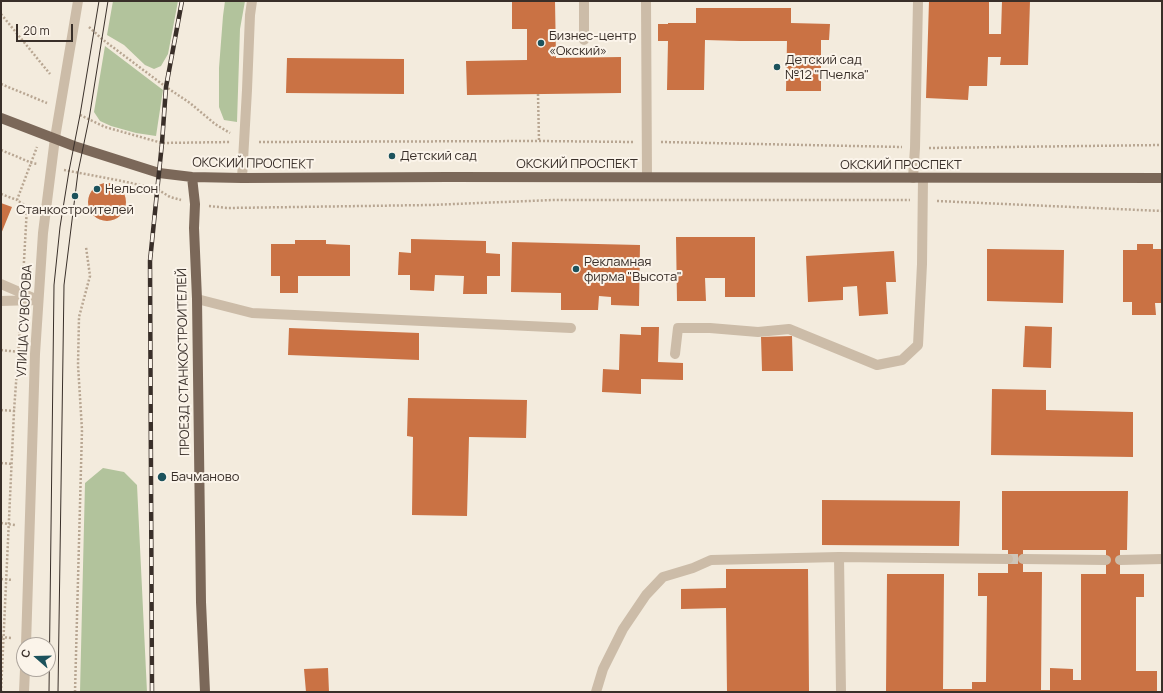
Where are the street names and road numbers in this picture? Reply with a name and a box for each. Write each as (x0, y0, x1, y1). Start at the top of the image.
street label: ОКСКИЙ ПРОСПЕКТ (192, 155, 314, 173)
street label: ОКСКИЙ ПРОСПЕКТ (516, 156, 638, 172)
street label: ОКСКИЙ ПРОСПЕКТ (840, 157, 962, 173)
street label: УЛИЦА СУВОРОВА (14, 264, 36, 378)
street label: ПРОЕЗД СТАНКОСТРОИТЕЛЕЙ (175, 268, 193, 456)

